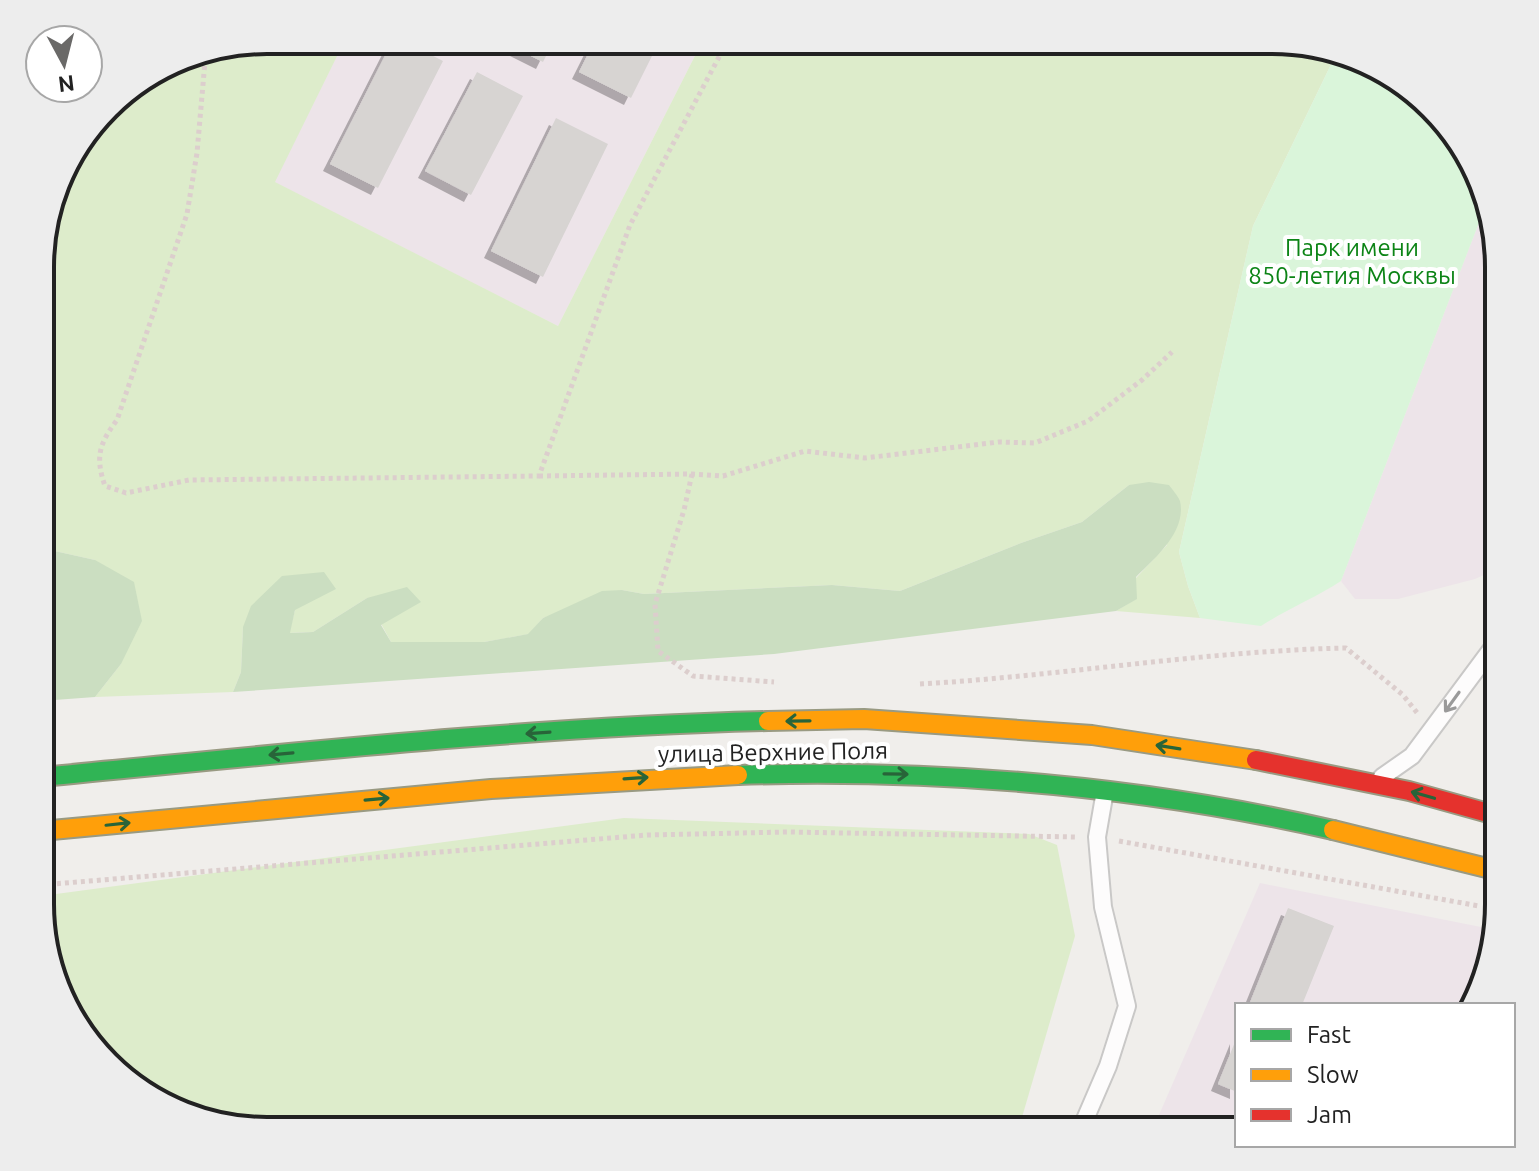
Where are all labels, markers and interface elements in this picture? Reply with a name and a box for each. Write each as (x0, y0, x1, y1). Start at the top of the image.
north arrow (24, 24, 104, 104)
text: N (57, 71, 76, 98)
park label: Парк имени 850-летия Москвы (1248, 234, 1456, 289)
one-way arrow (1444, 690, 1461, 712)
one-way arrow (785, 713, 812, 728)
one-way arrow (525, 726, 552, 741)
street label: улица Верхние Поля (658, 736, 888, 768)
one-way arrow (1156, 739, 1181, 754)
one-way arrow (268, 747, 295, 762)
one-way arrow (882, 766, 909, 782)
one-way arrow (622, 770, 649, 785)
one-way arrow (1411, 787, 1437, 802)
one-way arrow (363, 791, 390, 806)
one-way arrow (104, 816, 131, 831)
legend (1235, 1003, 1515, 1147)
text: Fast (1307, 1021, 1351, 1048)
text: Slow (1307, 1061, 1359, 1088)
text: Jam (1307, 1101, 1352, 1128)

